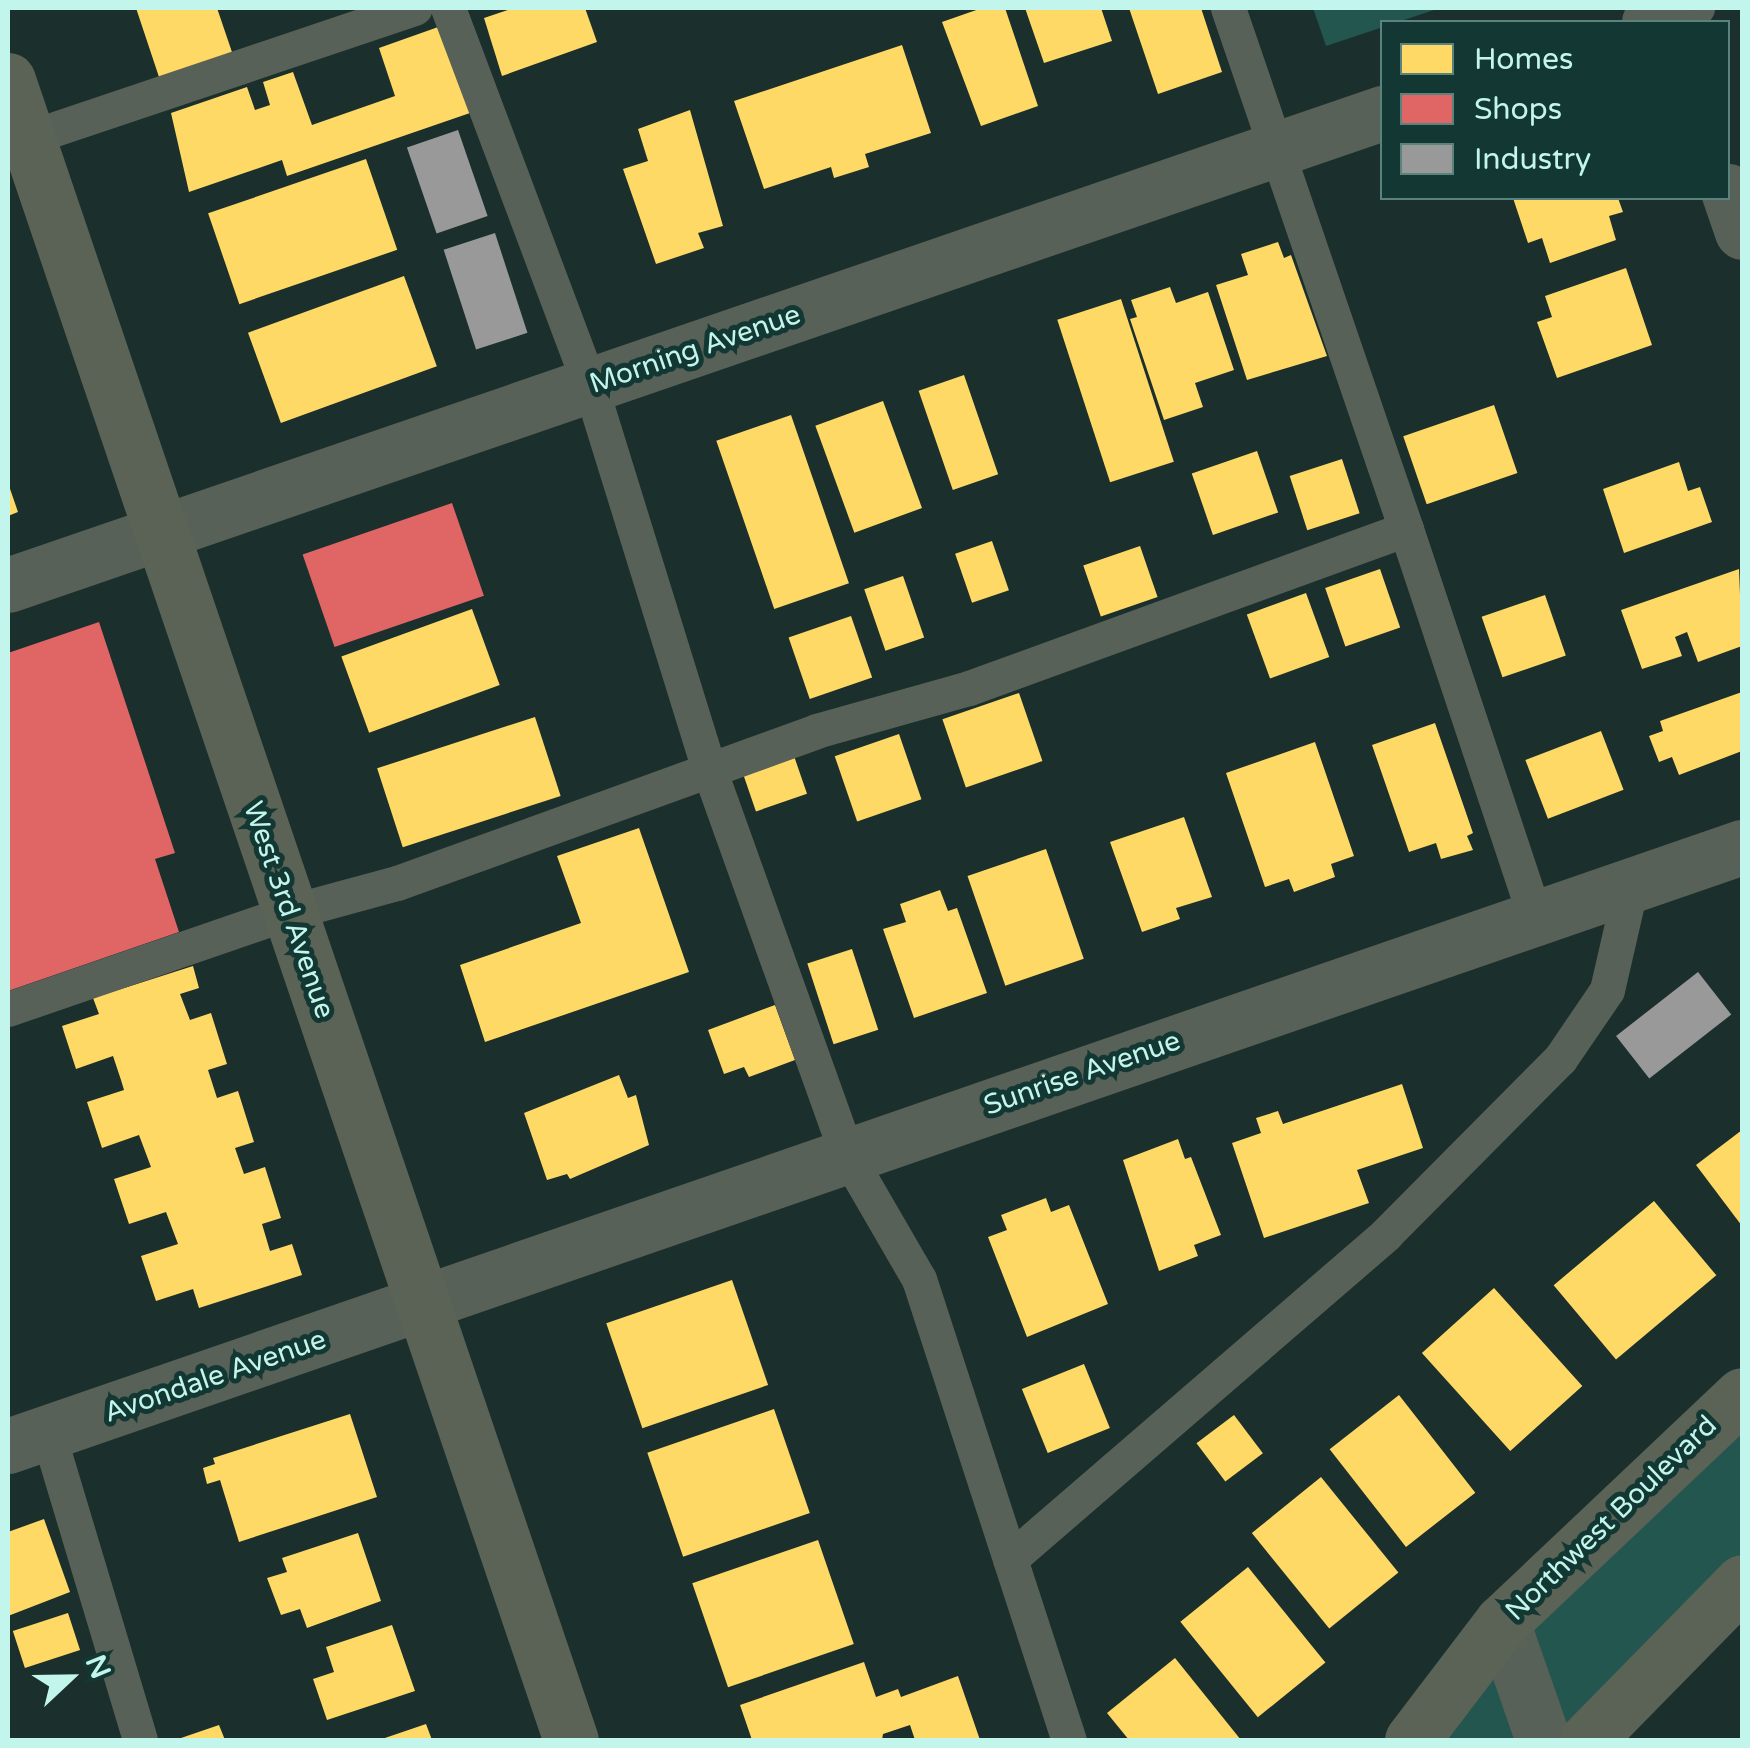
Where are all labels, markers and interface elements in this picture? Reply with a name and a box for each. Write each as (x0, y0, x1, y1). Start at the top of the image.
legend (1380, 20, 1730, 200)
text: Homes (1474, 41, 1573, 78)
text: Shops (1474, 91, 1562, 128)
text: Industry (1474, 141, 1591, 178)
street label: Morning Avenue (585, 297, 805, 401)
street label: West 3rd Avenue (236, 797, 342, 1023)
street label: Sunrise Avenue (979, 1024, 1185, 1122)
street label: Avondale Avenue (100, 1322, 330, 1430)
street label: Northwest Boulevard (1498, 1408, 1724, 1628)
north arrow (20, 1628, 120, 1728)
text: N (78, 1650, 118, 1684)

